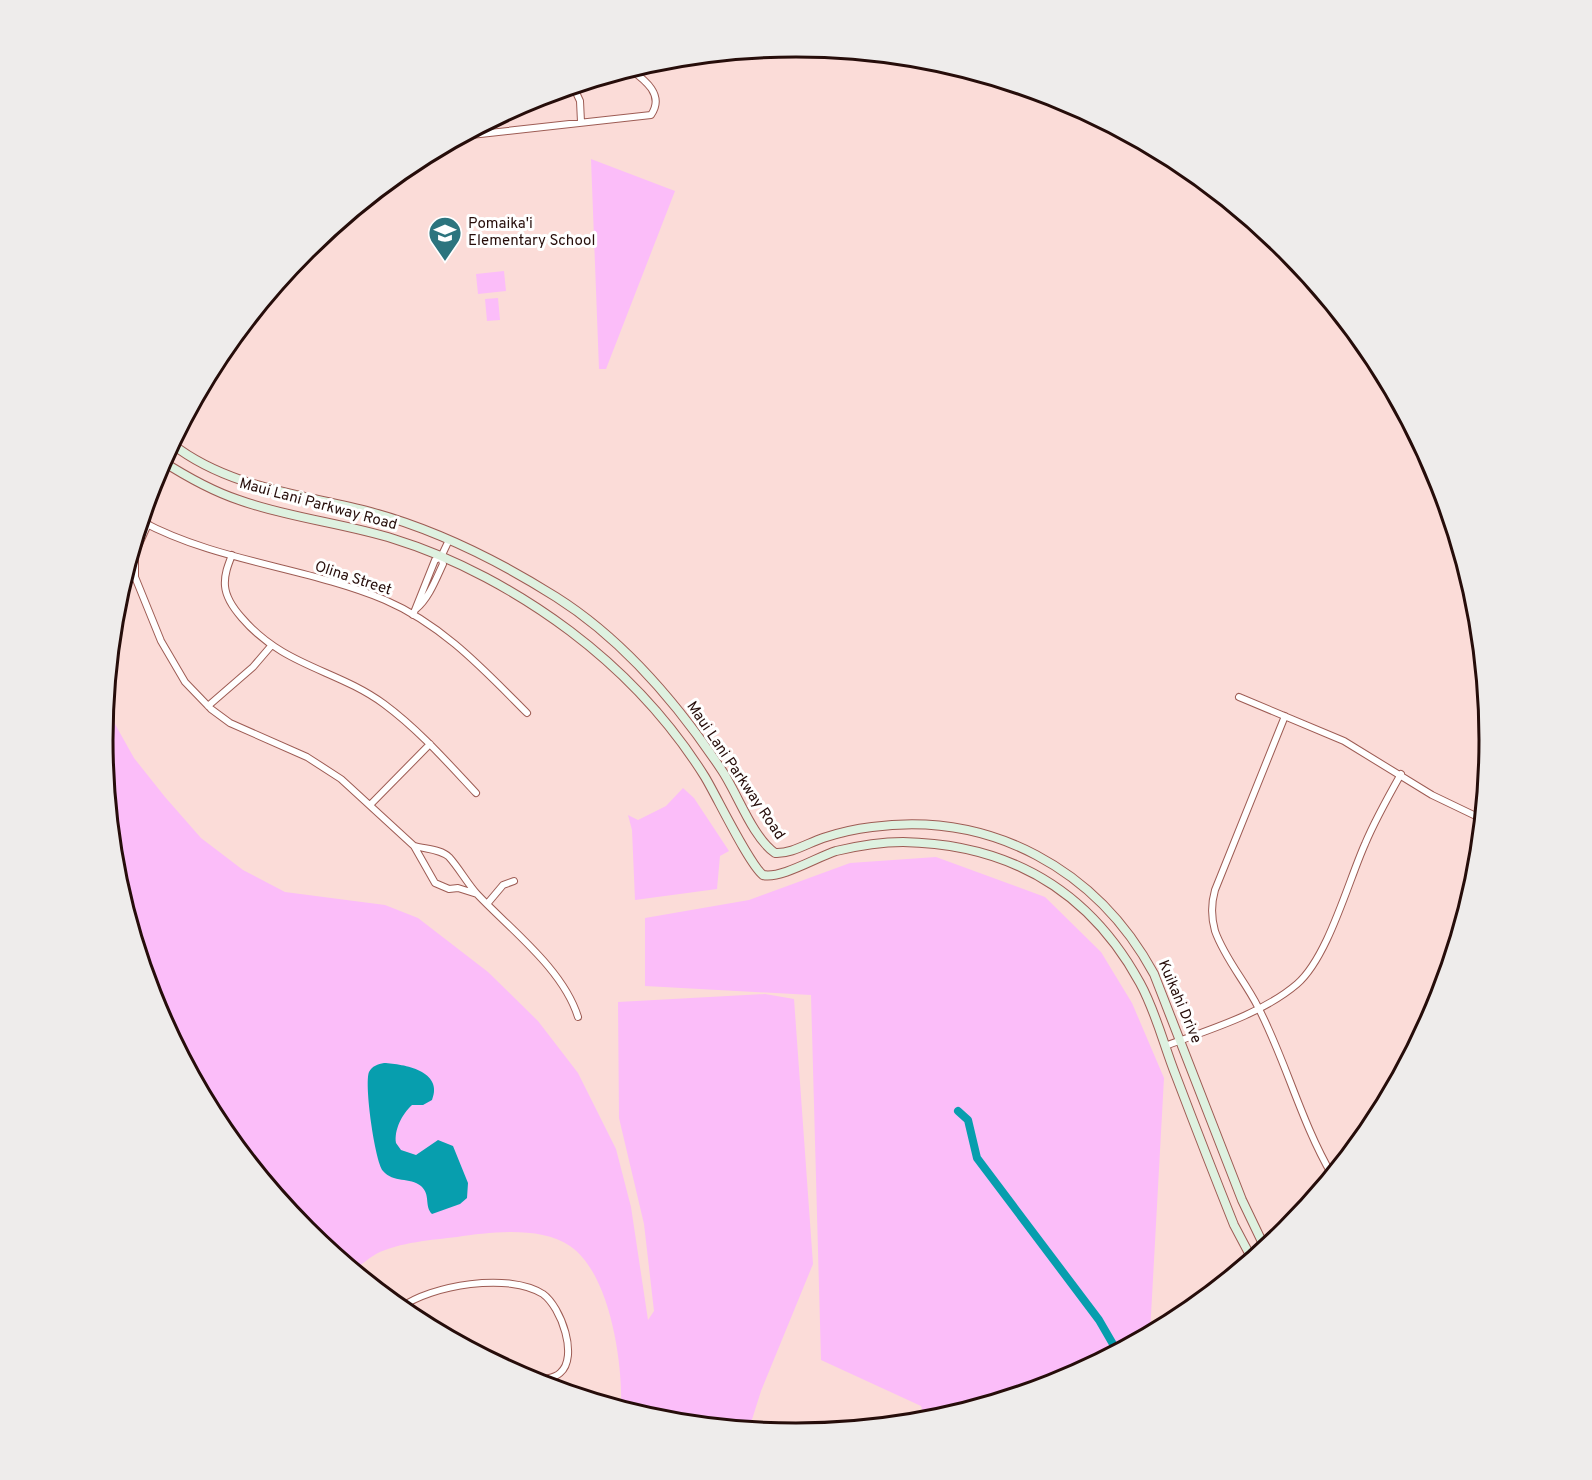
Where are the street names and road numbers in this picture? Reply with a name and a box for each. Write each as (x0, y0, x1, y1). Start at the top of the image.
street label: Maui Lani Parkway Road (237, 475, 399, 535)
street label: Olina Street (312, 558, 394, 600)
street label: Maui Lani Parkway Road (682, 698, 788, 844)
street label: Kuikahi Drive (1153, 957, 1205, 1047)

